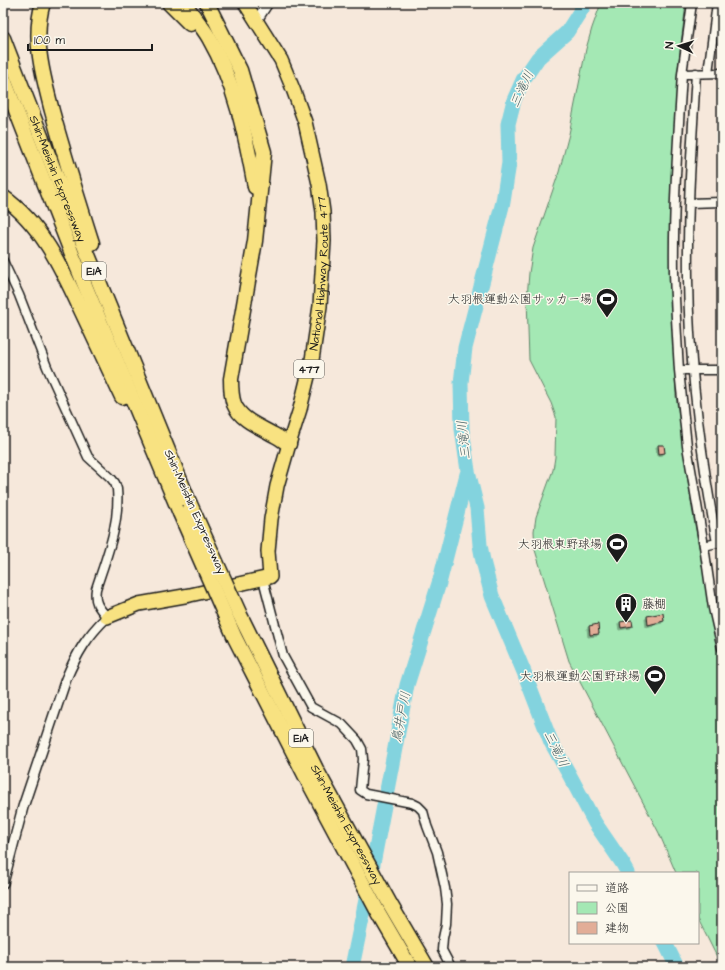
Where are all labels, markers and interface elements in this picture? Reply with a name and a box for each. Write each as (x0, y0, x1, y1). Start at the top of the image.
scale bar (28, 26, 152, 52)
north arrow (659, 26, 699, 66)
text: 100 m (34, 32, 65, 49)
text: N (662, 41, 677, 49)
water label: 三滝川 (506, 68, 538, 110)
street label: Shin-Meishin Expressway (25, 113, 91, 246)
street label: National Highway Route 477 (305, 195, 333, 352)
road number: E1A (82, 262, 106, 280)
sports icon: 大羽根運動公園サッカー場 (594, 286, 620, 319)
place label: 大羽根運動公園サッカー場 (448, 291, 592, 308)
road number: 477 (294, 360, 324, 378)
water label: 三滝川 (453, 420, 475, 460)
street label: Shin-Meishin Expressway (159, 447, 230, 578)
sports icon: 大羽根東野球場 (604, 531, 630, 564)
place label: 大羽根東野球場 (518, 536, 602, 553)
building icon: 藤棚 (613, 591, 639, 624)
place label: 藤棚 (642, 596, 666, 613)
sports icon: 大羽根運動公園野球場 (642, 663, 668, 696)
place label: 大羽根運動公園野球場 (520, 668, 640, 685)
water label: 鳥井戸川 (387, 690, 415, 744)
water label: 三滝川 (539, 728, 573, 770)
road number: E1A (289, 729, 313, 747)
street label: Shin-Meishin Expressway (306, 761, 387, 889)
legend (569, 872, 699, 944)
text: 道路 (605, 880, 629, 897)
text: 公園 (605, 900, 629, 917)
text: 建物 (605, 920, 629, 937)

